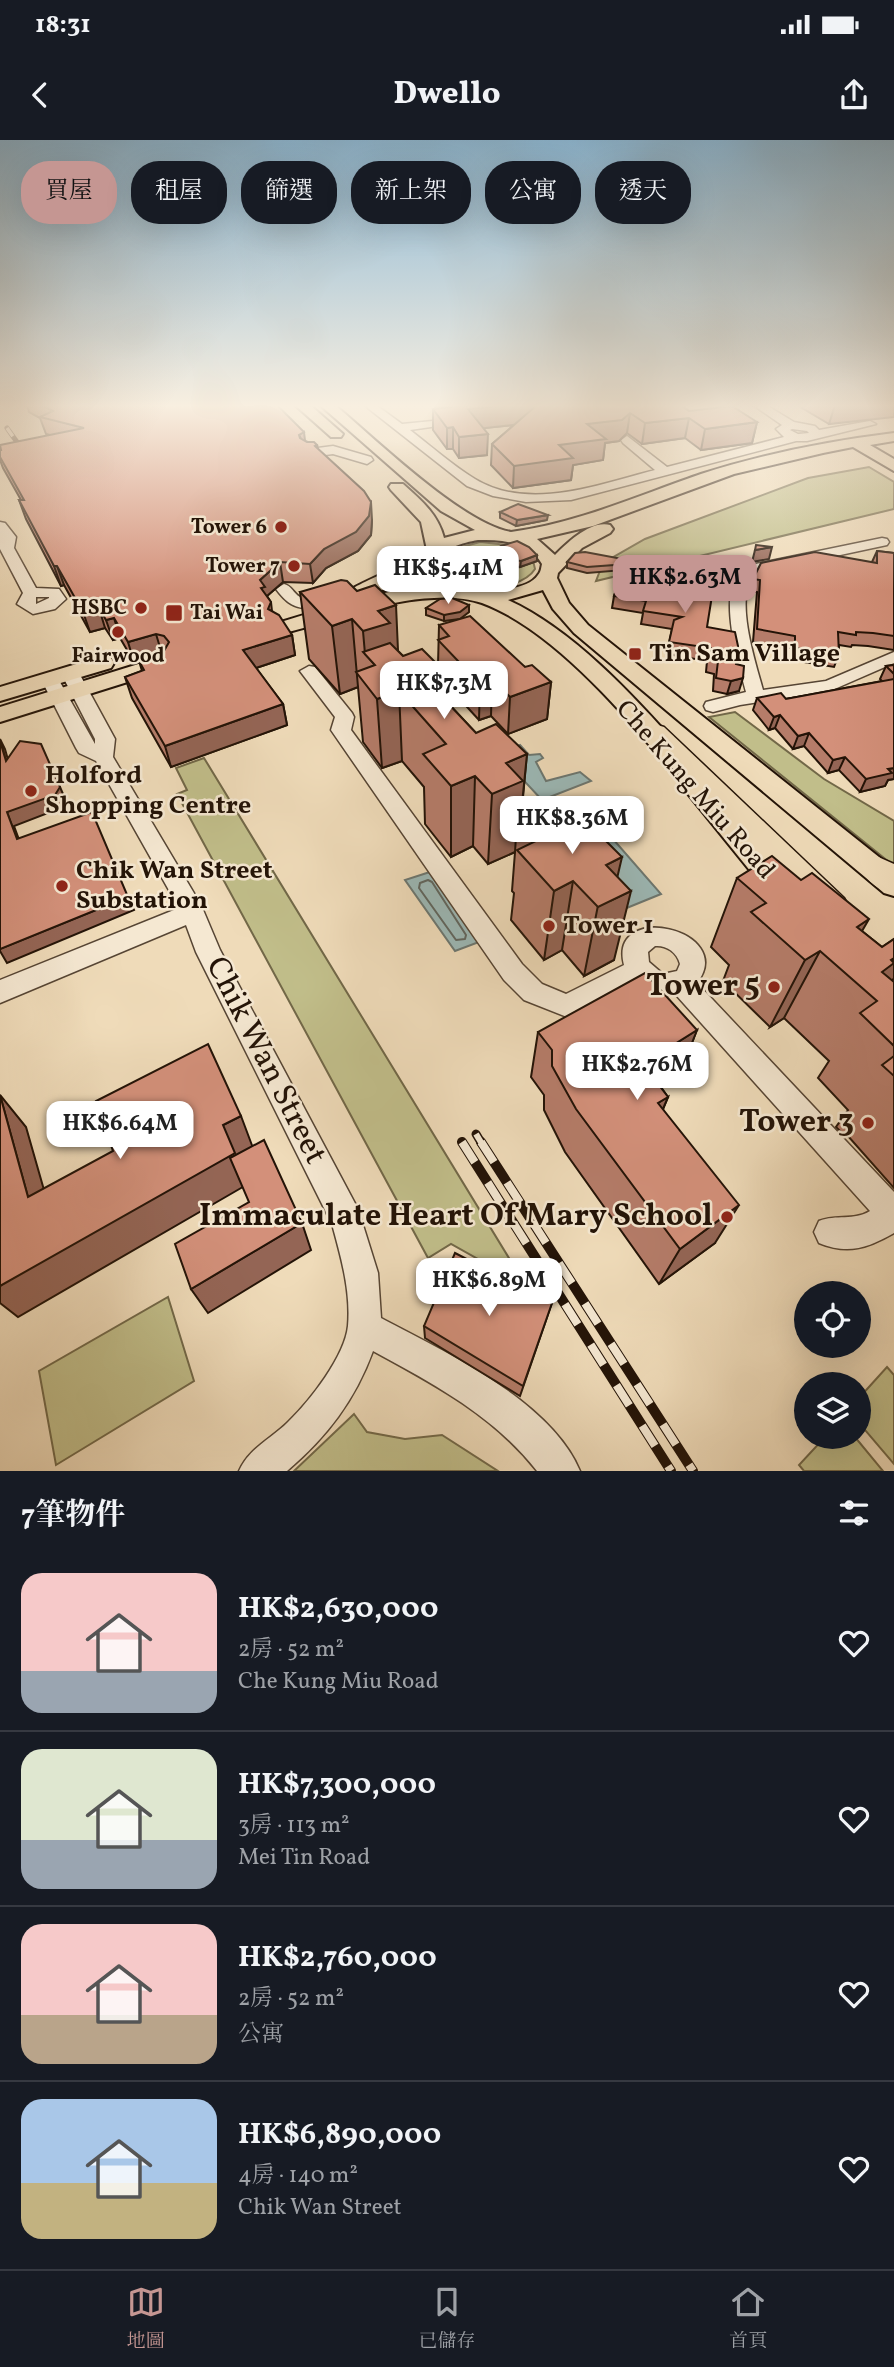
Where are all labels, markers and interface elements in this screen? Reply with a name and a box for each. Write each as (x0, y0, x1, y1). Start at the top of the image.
text: 18:31 (35, 7, 91, 43)
text: Dwello (394, 73, 500, 117)
icon: back (21, 76, 59, 114)
icon: share (835, 76, 873, 114)
chip: 買屋 (21, 161, 117, 224)
chip: 租屋 (131, 161, 227, 224)
chip: 篩選 (241, 161, 337, 224)
chip: 新上架 (351, 161, 471, 224)
chip: 公寓 (485, 161, 581, 224)
chip: 透天 (595, 161, 691, 224)
place label: Tower 6 (191, 513, 267, 542)
marker: Tower 6 (273, 519, 289, 535)
pin: HK$5.41M (376, 546, 520, 606)
place label: Tower 7 (205, 552, 280, 581)
text: HK$5.41M (393, 553, 503, 585)
pin: HK$2.63M (613, 556, 757, 615)
marker: Tower 7 (286, 558, 302, 574)
text: HK$2.63M (629, 562, 741, 594)
place label: HSBC (71, 594, 127, 623)
place label: Tai Wai (190, 599, 263, 628)
marker: HSBC (133, 600, 149, 616)
marker: Tai Wai (164, 603, 184, 623)
marker: Fairwood (110, 624, 126, 640)
place label: Tin Sam Village (649, 636, 840, 672)
place label: Fairwood (71, 642, 165, 671)
marker: Tin Sam Village (627, 646, 643, 662)
pin: HK$7.3M (379, 662, 509, 721)
text: HK$7.3M (396, 668, 492, 700)
street label: Che Kung Miu Road (607, 693, 783, 887)
place label: Holford Shopping Centre (45, 758, 251, 824)
marker: Holford Shopping Centre (23, 783, 39, 799)
pin: HK$8.36M (500, 796, 644, 856)
text: HK$8.36M (516, 803, 628, 835)
place label: Chik Wan Street Substation (76, 853, 273, 919)
marker: Chik Wan Street Substation (54, 878, 70, 894)
place label: Tower 1 (563, 908, 654, 944)
marker: Tower 1 (541, 918, 557, 934)
street label: Chik Wan Street (194, 950, 336, 1172)
place label: Tower 5 (646, 965, 760, 1009)
marker: Tower 5 (766, 979, 782, 995)
pin: HK$2.76M (565, 1042, 709, 1102)
text: HK$2.76M (582, 1049, 692, 1081)
place label: Tower 3 (739, 1101, 854, 1145)
pin: HK$6.64M (48, 1102, 192, 1161)
text: HK$6.64M (62, 1108, 178, 1140)
marker: Tower 3 (860, 1115, 876, 1131)
place label: Immaculate Heart Of Mary School (199, 1195, 713, 1239)
marker: Immaculate Heart Of Mary School (719, 1209, 735, 1225)
pin: HK$6.89M (417, 1258, 561, 1318)
text: HK$6.89M (432, 1265, 546, 1297)
map controls (794, 1281, 871, 1449)
button: locate (794, 1281, 871, 1358)
button: layers (794, 1372, 871, 1449)
icon: filters (835, 1494, 873, 1532)
text: 7筆物件 (21, 1495, 125, 1537)
text: HK$2,630,000 (238, 1588, 438, 1630)
icon: home (77, 1601, 161, 1685)
icon: heart (835, 1624, 873, 1662)
text: 2房 · 52 m² (238, 1634, 344, 1666)
text: Che Kung Miu Road (238, 1666, 439, 1698)
text: HK$7,300,000 (238, 1764, 436, 1806)
icon: home (77, 1777, 161, 1861)
icon: heart (835, 1800, 873, 1838)
text: 3房 · 113 m² (238, 1810, 350, 1842)
text: Mei Tin Road (238, 1842, 370, 1874)
text: HK$2,760,000 (238, 1937, 437, 1979)
icon: home (77, 1952, 161, 2036)
icon: heart (835, 1975, 873, 2013)
text: 2房 · 52 m² (238, 1983, 344, 2015)
text: 公寓 (238, 2019, 284, 2051)
text: HK$6,890,000 (238, 2114, 441, 2156)
icon: home (77, 2127, 161, 2211)
icon: heart (835, 2150, 873, 2188)
text: 4房 · 140 m² (238, 2160, 358, 2192)
text: Chik Wan Street (238, 2192, 402, 2224)
tab: 地圖 (127, 2283, 165, 2355)
tab: 已儲存 (418, 2283, 475, 2355)
tab: 首頁 (729, 2283, 767, 2355)

